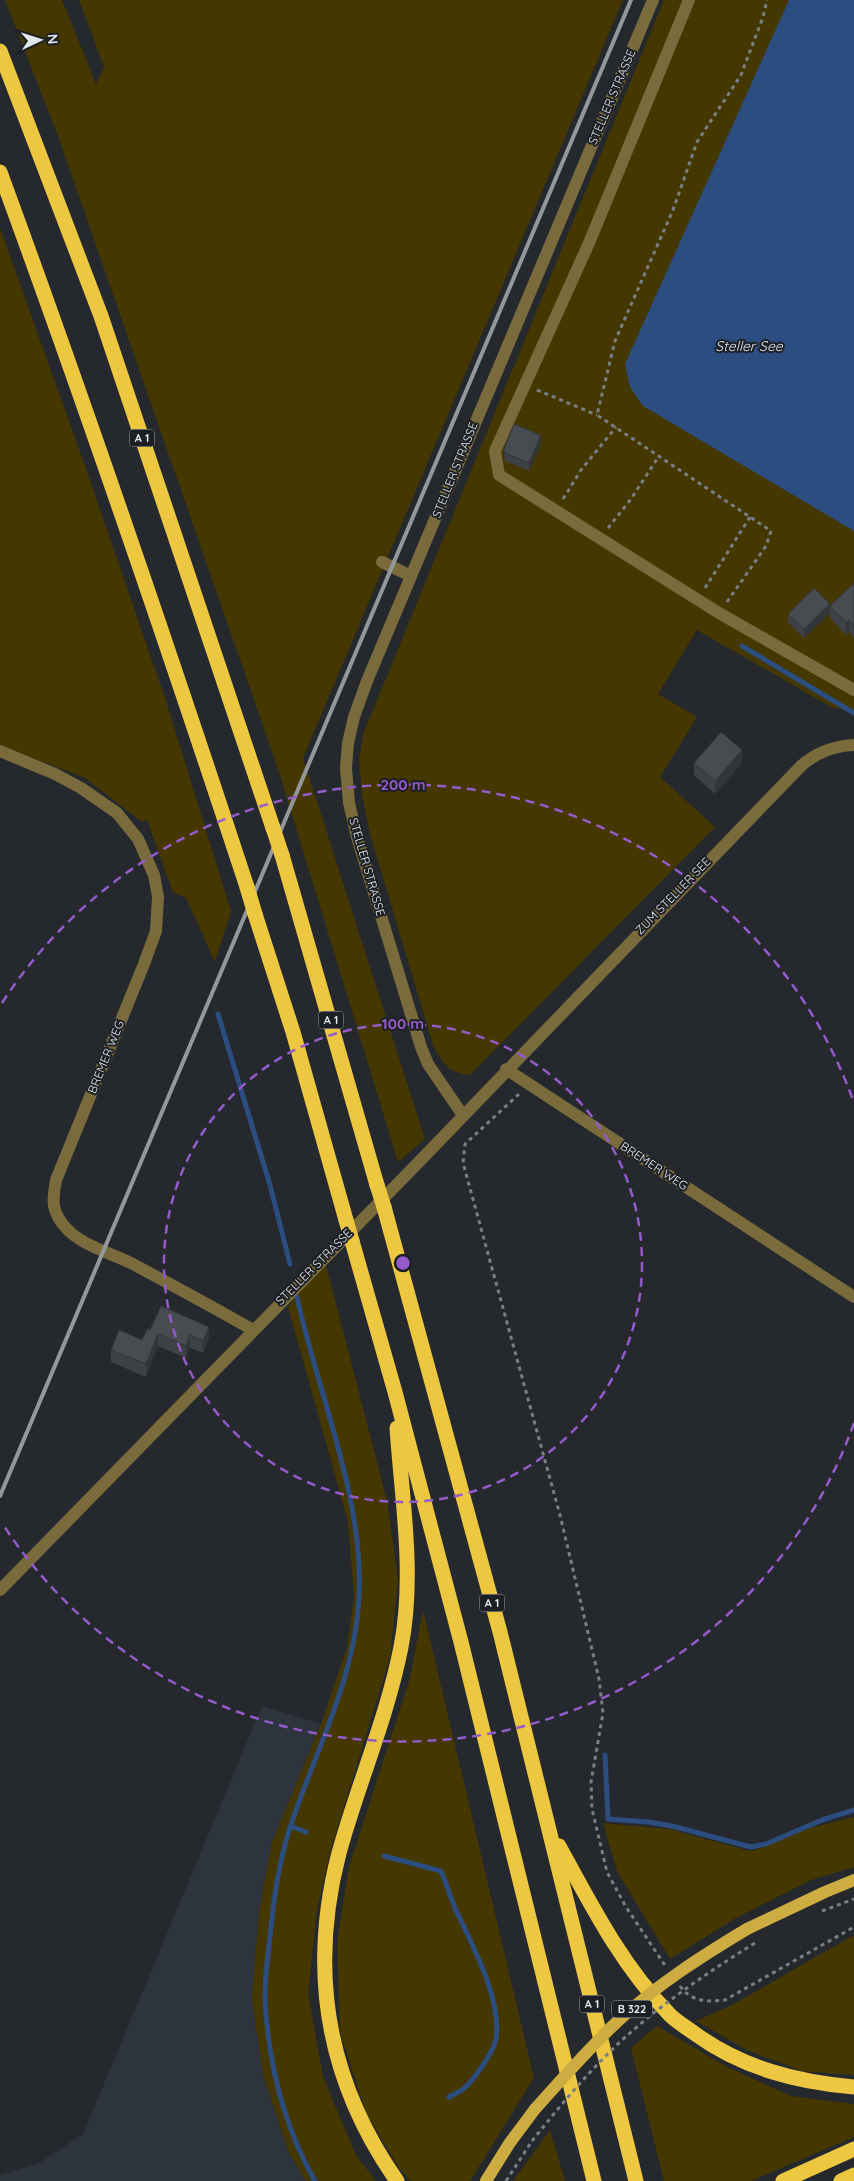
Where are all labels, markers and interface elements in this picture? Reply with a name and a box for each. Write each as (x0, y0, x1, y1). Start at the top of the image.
north arrow (15, 15, 65, 65)
text: N (44, 33, 62, 45)
street label: STELLER STRASSE (585, 47, 638, 147)
water label: Steller See (715, 337, 784, 355)
street label: STELLER STRASSE (429, 420, 481, 520)
road number: A 1 (130, 429, 154, 446)
text: 200 m (381, 775, 426, 794)
street label: STELLER STRASSE (346, 816, 389, 918)
street label: ZUM STELLER SEE (632, 854, 713, 937)
road number: A 1 (318, 1012, 344, 1028)
text: 100 m (382, 1014, 424, 1033)
street label: BREMER WEG (84, 1018, 127, 1096)
street label: BREMER WEG (618, 1138, 691, 1193)
street label: STELLER STRASSE (272, 1225, 355, 1308)
centre of rings (394, 1254, 412, 1272)
road number: A 1 (480, 1595, 504, 1612)
road number: A 1 (580, 1996, 604, 2012)
road number: B 322 (612, 2000, 652, 2018)

